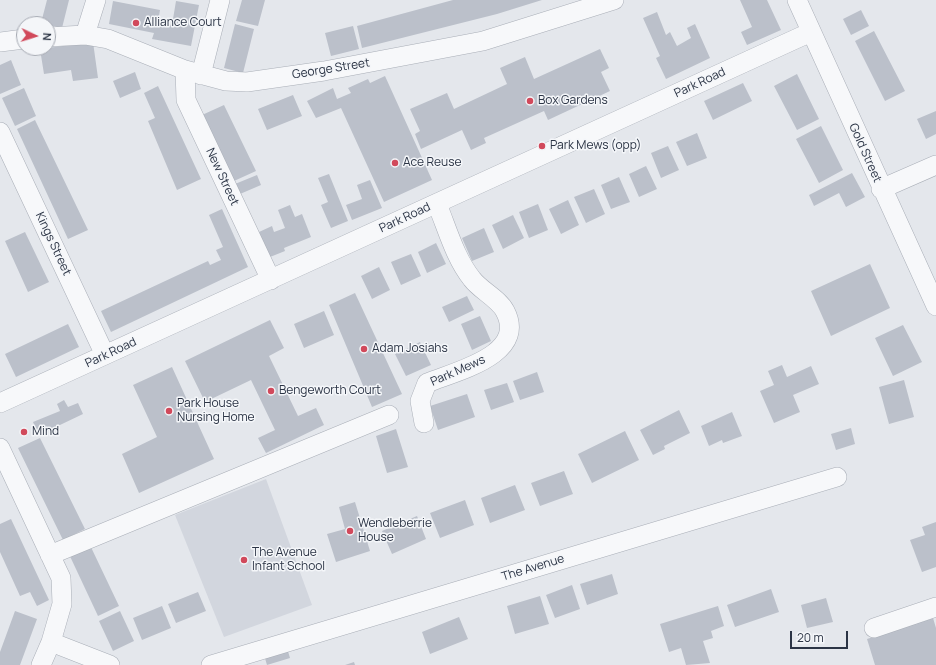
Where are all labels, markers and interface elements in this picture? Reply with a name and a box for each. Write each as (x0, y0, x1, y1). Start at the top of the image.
north arrow (16, 16, 56, 56)
place label: Alliance Court (144, 16, 222, 30)
marker: Alliance Court (131, 18, 141, 28)
text: N (40, 32, 55, 41)
street label: George Street (291, 56, 371, 82)
street label: Park Road (672, 65, 728, 101)
place label: Box Gardens (538, 94, 608, 108)
marker: Box Gardens (525, 96, 535, 106)
street label: Gold Street (846, 121, 884, 185)
place label: Park Mews (opp) (550, 139, 641, 153)
marker: Park Mews (opp) (537, 141, 547, 151)
street label: New Street (202, 146, 242, 208)
place label: Ace Reuse (403, 156, 461, 170)
marker: Ace Reuse (390, 158, 400, 168)
street label: Park Road (377, 200, 433, 236)
street label: Kings Street (32, 210, 74, 278)
street label: Park Road (83, 335, 139, 371)
place label: Adam Josiahs (372, 342, 448, 356)
marker: Adam Josiahs (359, 344, 369, 354)
street label: Park Mews (428, 353, 488, 389)
place label: Bengeworth Court (279, 384, 381, 398)
marker: Bengeworth Court (266, 386, 276, 396)
place label: Park House Nursing Home (177, 397, 255, 425)
marker: Park House Nursing Home (164, 406, 174, 416)
place label: Mind (32, 425, 59, 439)
marker: Mind (19, 427, 29, 437)
place label: Wendleberrie House (358, 517, 432, 545)
marker: Wendleberrie House (345, 526, 355, 536)
place label: The Avenue Infant School (252, 546, 325, 574)
street label: The Avenue (500, 552, 566, 584)
marker: The Avenue Infant School (239, 555, 249, 565)
scale bar (792, 623, 850, 649)
text: 20 m (797, 629, 824, 646)

